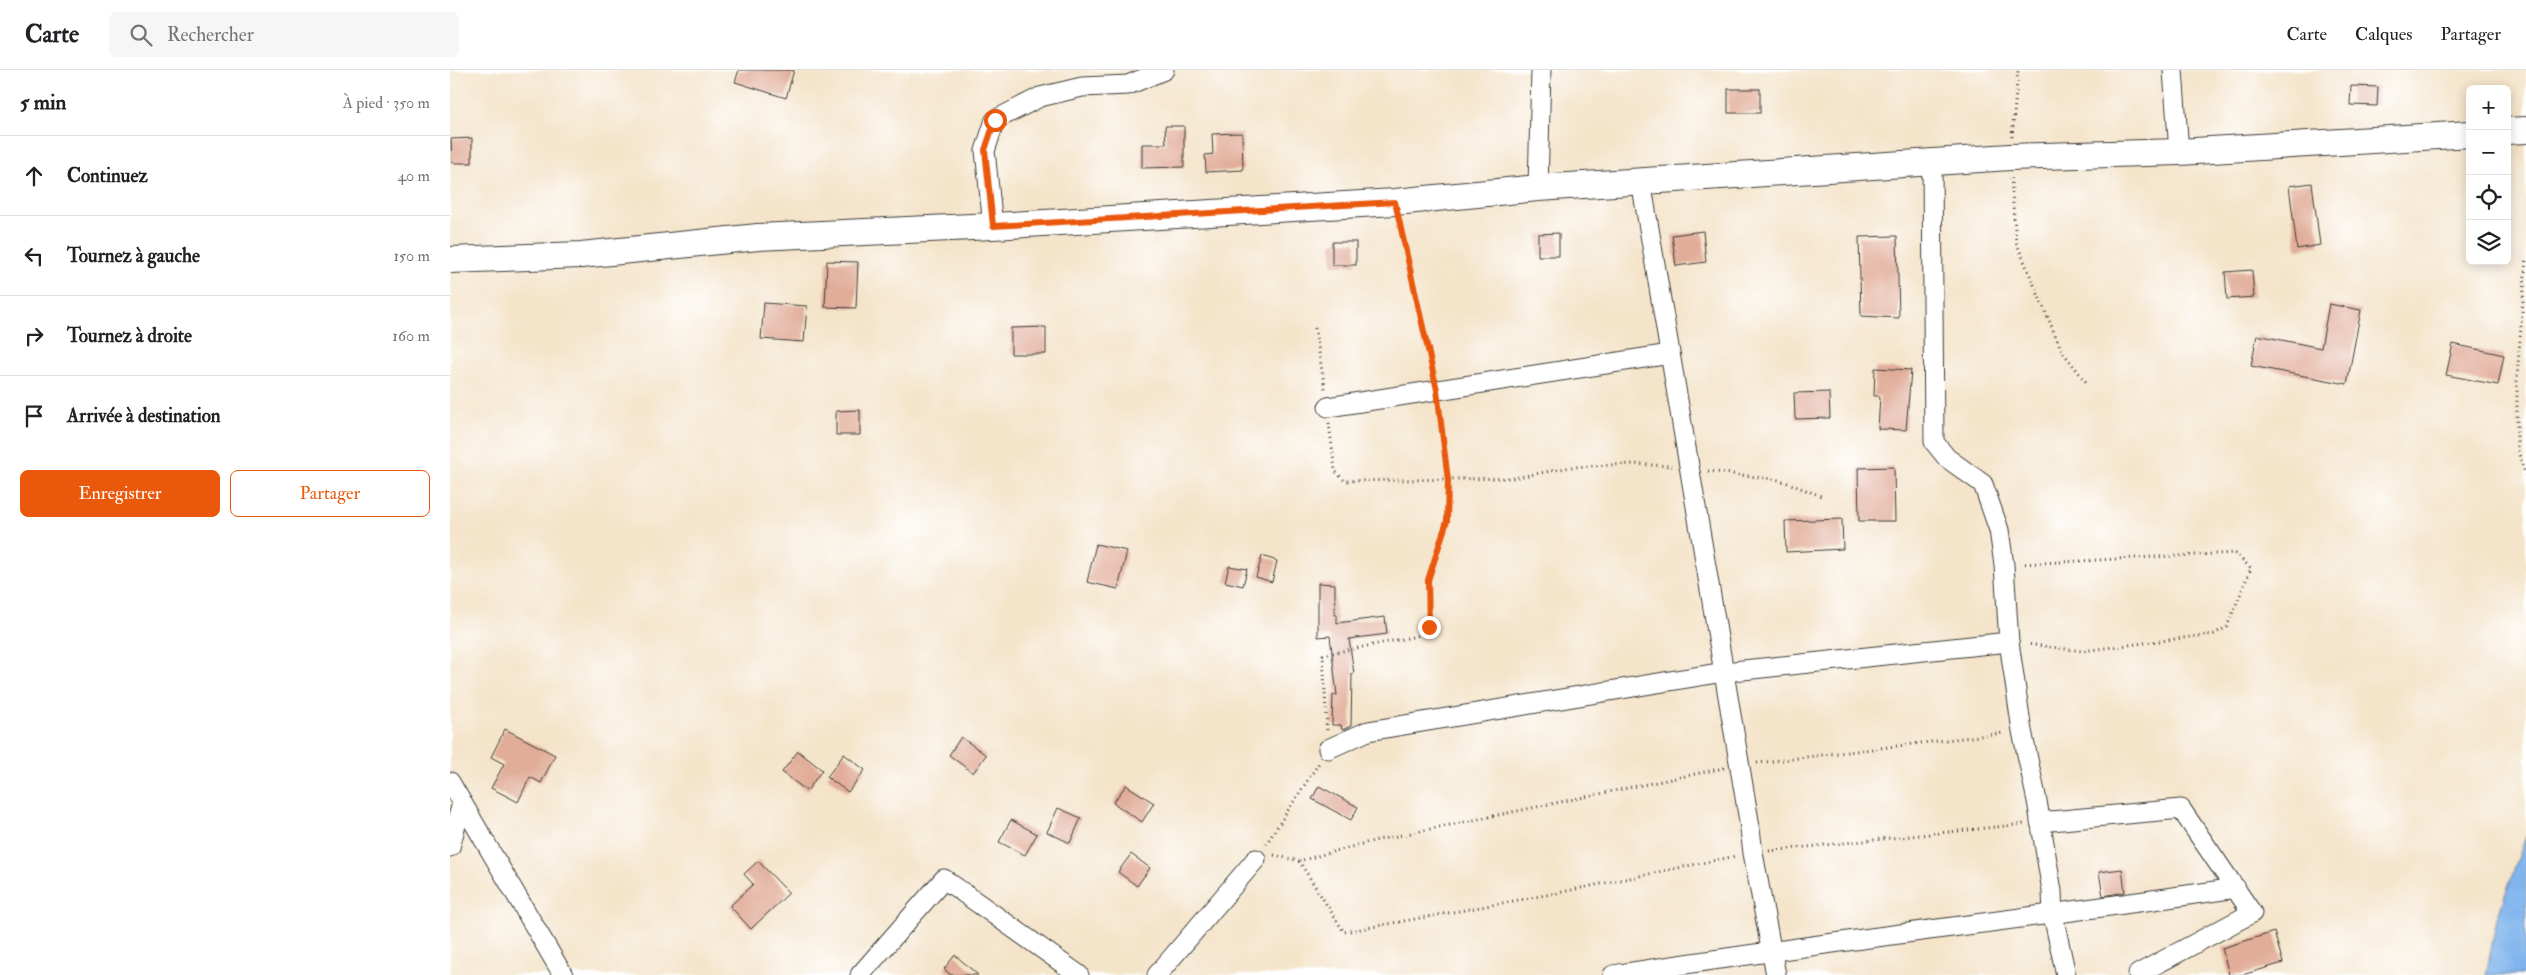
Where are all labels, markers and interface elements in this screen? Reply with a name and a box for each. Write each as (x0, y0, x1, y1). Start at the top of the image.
search box (109, 12, 459, 57)
text: Carte (25, 19, 79, 50)
icon: search (127, 21, 155, 49)
text: Rechercher (167, 23, 254, 47)
text: Carte (2286, 23, 2327, 46)
text: Calques (2355, 23, 2412, 46)
text: Partager (2440, 23, 2501, 46)
map controls (2466, 85, 2511, 265)
button: + (2466, 85, 2511, 130)
text: 5 min (20, 89, 66, 116)
text: À pied · 350 m (343, 93, 430, 113)
route start (984, 109, 1007, 132)
button: − (2466, 130, 2511, 175)
icon: ahead (20, 162, 48, 190)
text: Continuez (67, 164, 148, 188)
text: 40 m (397, 166, 430, 186)
button: locate (2466, 175, 2511, 220)
button: layers (2466, 220, 2511, 265)
icon: left (20, 242, 48, 270)
text: Tournez à gauche (67, 244, 200, 268)
text: 150 m (393, 246, 430, 266)
icon: right (20, 322, 48, 350)
text: Tournez à droite (67, 324, 192, 348)
text: 160 m (392, 326, 430, 346)
icon: arrive (20, 402, 48, 430)
text: Arrivée à destination (67, 404, 221, 428)
button: Enregistrer (20, 470, 220, 517)
button: Partager (230, 470, 430, 517)
route end (1418, 616, 1441, 639)

